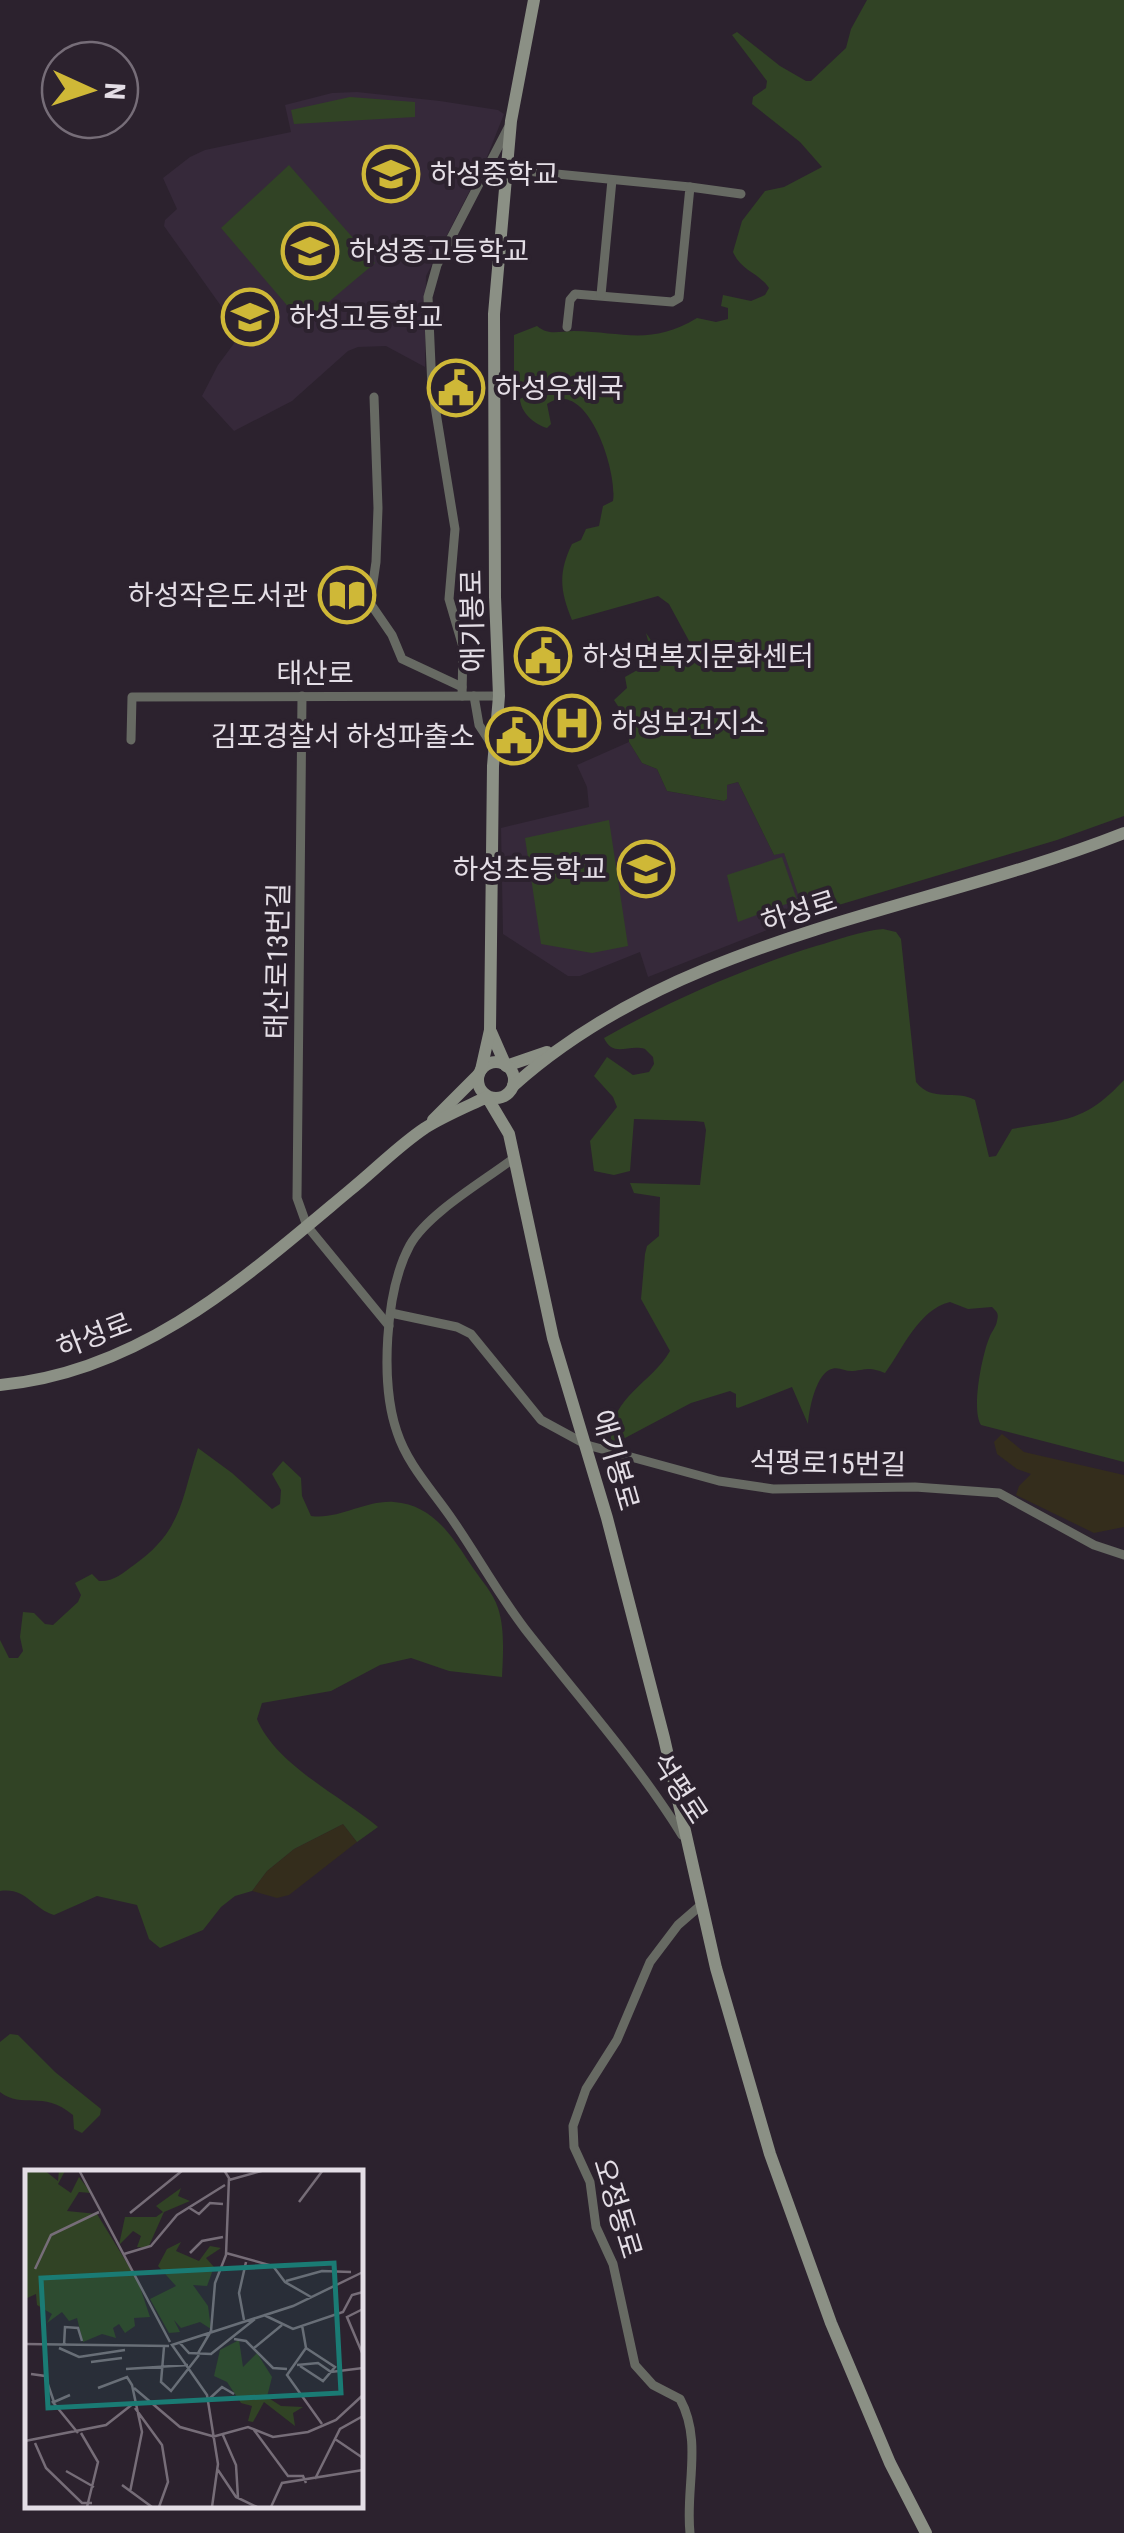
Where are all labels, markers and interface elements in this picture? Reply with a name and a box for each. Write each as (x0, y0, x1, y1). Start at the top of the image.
north arrow (40, 40, 140, 140)
text: N (98, 82, 131, 101)
school or university icon: 하성중학교 (361, 144, 421, 204)
place label: 하성중학교 (430, 158, 559, 191)
school or university icon: 하성중고등학교 (280, 221, 340, 281)
place label: 하성중고등학교 (349, 235, 529, 268)
school or university icon: 하성고등학교 (220, 287, 280, 347)
place label: 하성고등학교 (289, 301, 444, 334)
public building icon: 하성우체국 (426, 358, 486, 418)
place label: 하성우체국 (495, 372, 624, 405)
library icon: 하성작은도서관 (317, 565, 377, 625)
street label: 애기봉로 (455, 569, 490, 673)
place label: 하성작은도서관 (128, 579, 308, 612)
public building icon: 하성면복지문화센터 (513, 626, 573, 686)
place label: 하성면복지문화센터 (582, 640, 814, 673)
street label: 태산로 (276, 657, 354, 690)
hospital icon: 하성보건지소 (542, 693, 602, 753)
public building icon: 김포경찰서 하성파출소 (484, 706, 544, 766)
place label: 하성보건지소 (611, 707, 766, 740)
place label: 김포경찰서 하성파출소 (211, 720, 475, 753)
school or university icon: 하성초등학교 (616, 839, 676, 899)
place label: 하성초등학교 (452, 853, 607, 886)
street label: 태산로13번길 (260, 883, 295, 1040)
street label: 하성로 (757, 884, 841, 939)
street label: 하성로 (52, 1306, 136, 1365)
street label: 애기봉로 (585, 1406, 646, 1514)
street label: 석평로15번길 (749, 1446, 906, 1481)
street label: 석평로 (645, 1747, 714, 1830)
street label: 오정동로 (587, 2154, 648, 2262)
inset map (25, 2170, 362, 2508)

